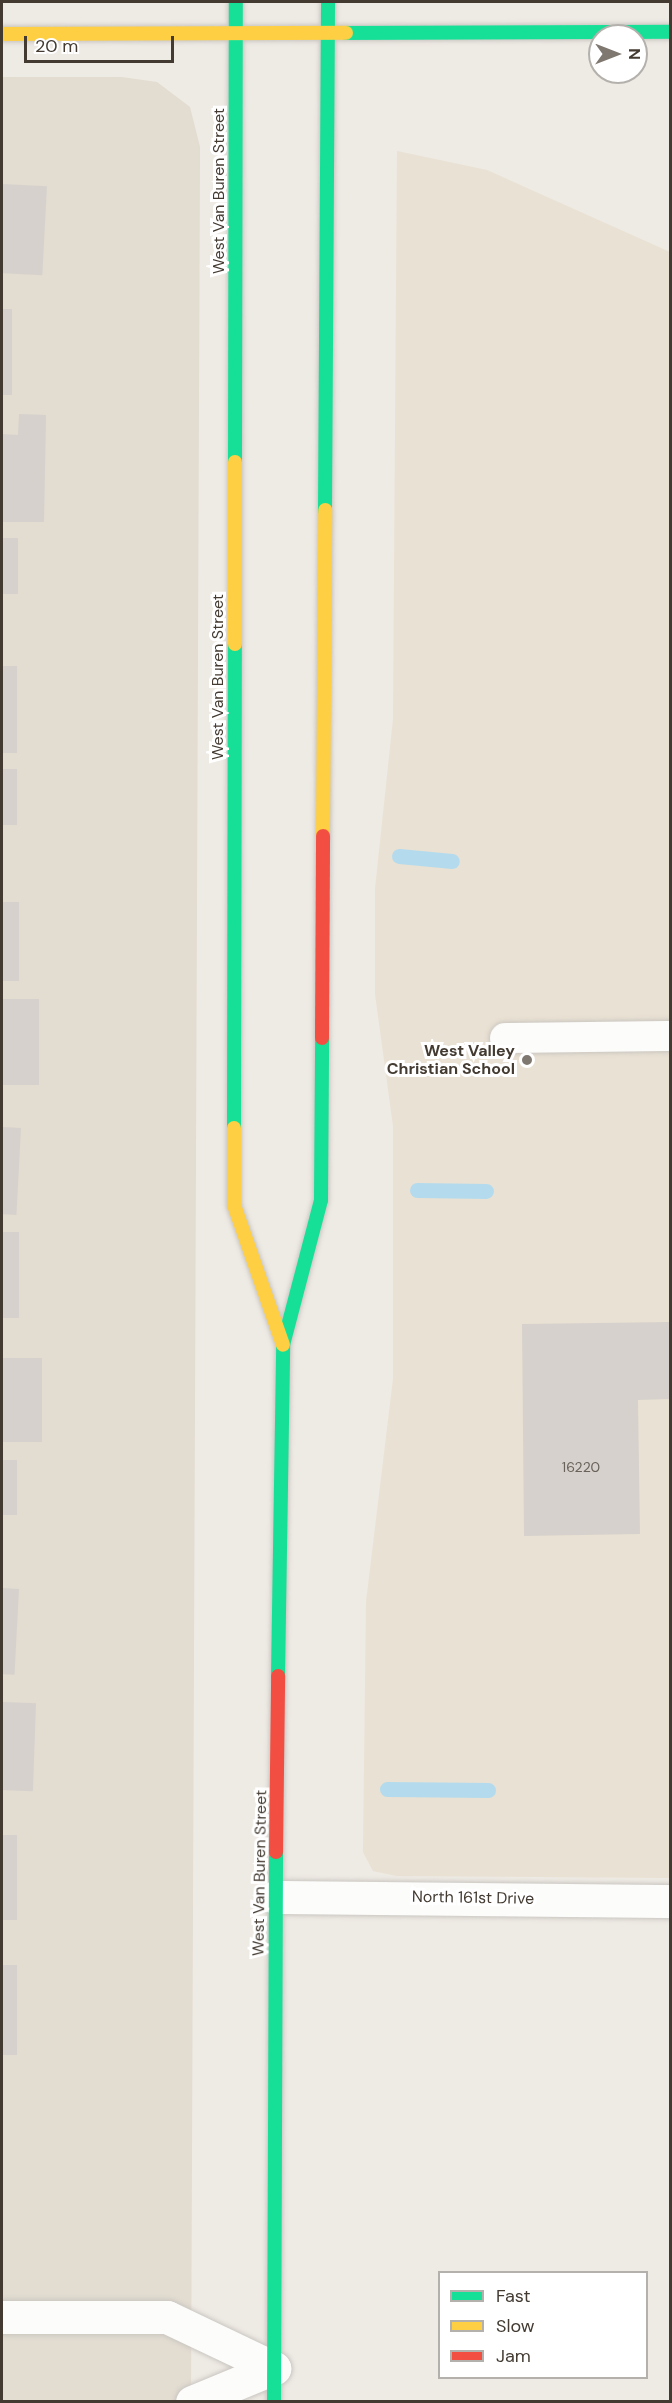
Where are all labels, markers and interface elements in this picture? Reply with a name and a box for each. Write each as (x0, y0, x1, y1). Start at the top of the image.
scale bar (27, 24, 177, 62)
north arrow (588, 24, 648, 84)
text: 20 m (35, 34, 78, 58)
text: N (624, 48, 645, 60)
street label: West Van Buren Street (209, 108, 229, 274)
street label: West Van Buren Street (208, 594, 228, 760)
place label: West Valley Christian School (387, 1041, 515, 1079)
marker: West Valley Christian School (520, 1053, 534, 1067)
house number: 16220 (562, 1459, 600, 1475)
street label: West Van Buren Street (249, 1790, 271, 1956)
street label: North 161st Drive (412, 1887, 534, 1909)
legend (438, 2271, 648, 2379)
text: Fast (496, 2284, 531, 2308)
text: Slow (496, 2314, 535, 2338)
text: Jam (496, 2344, 531, 2368)

